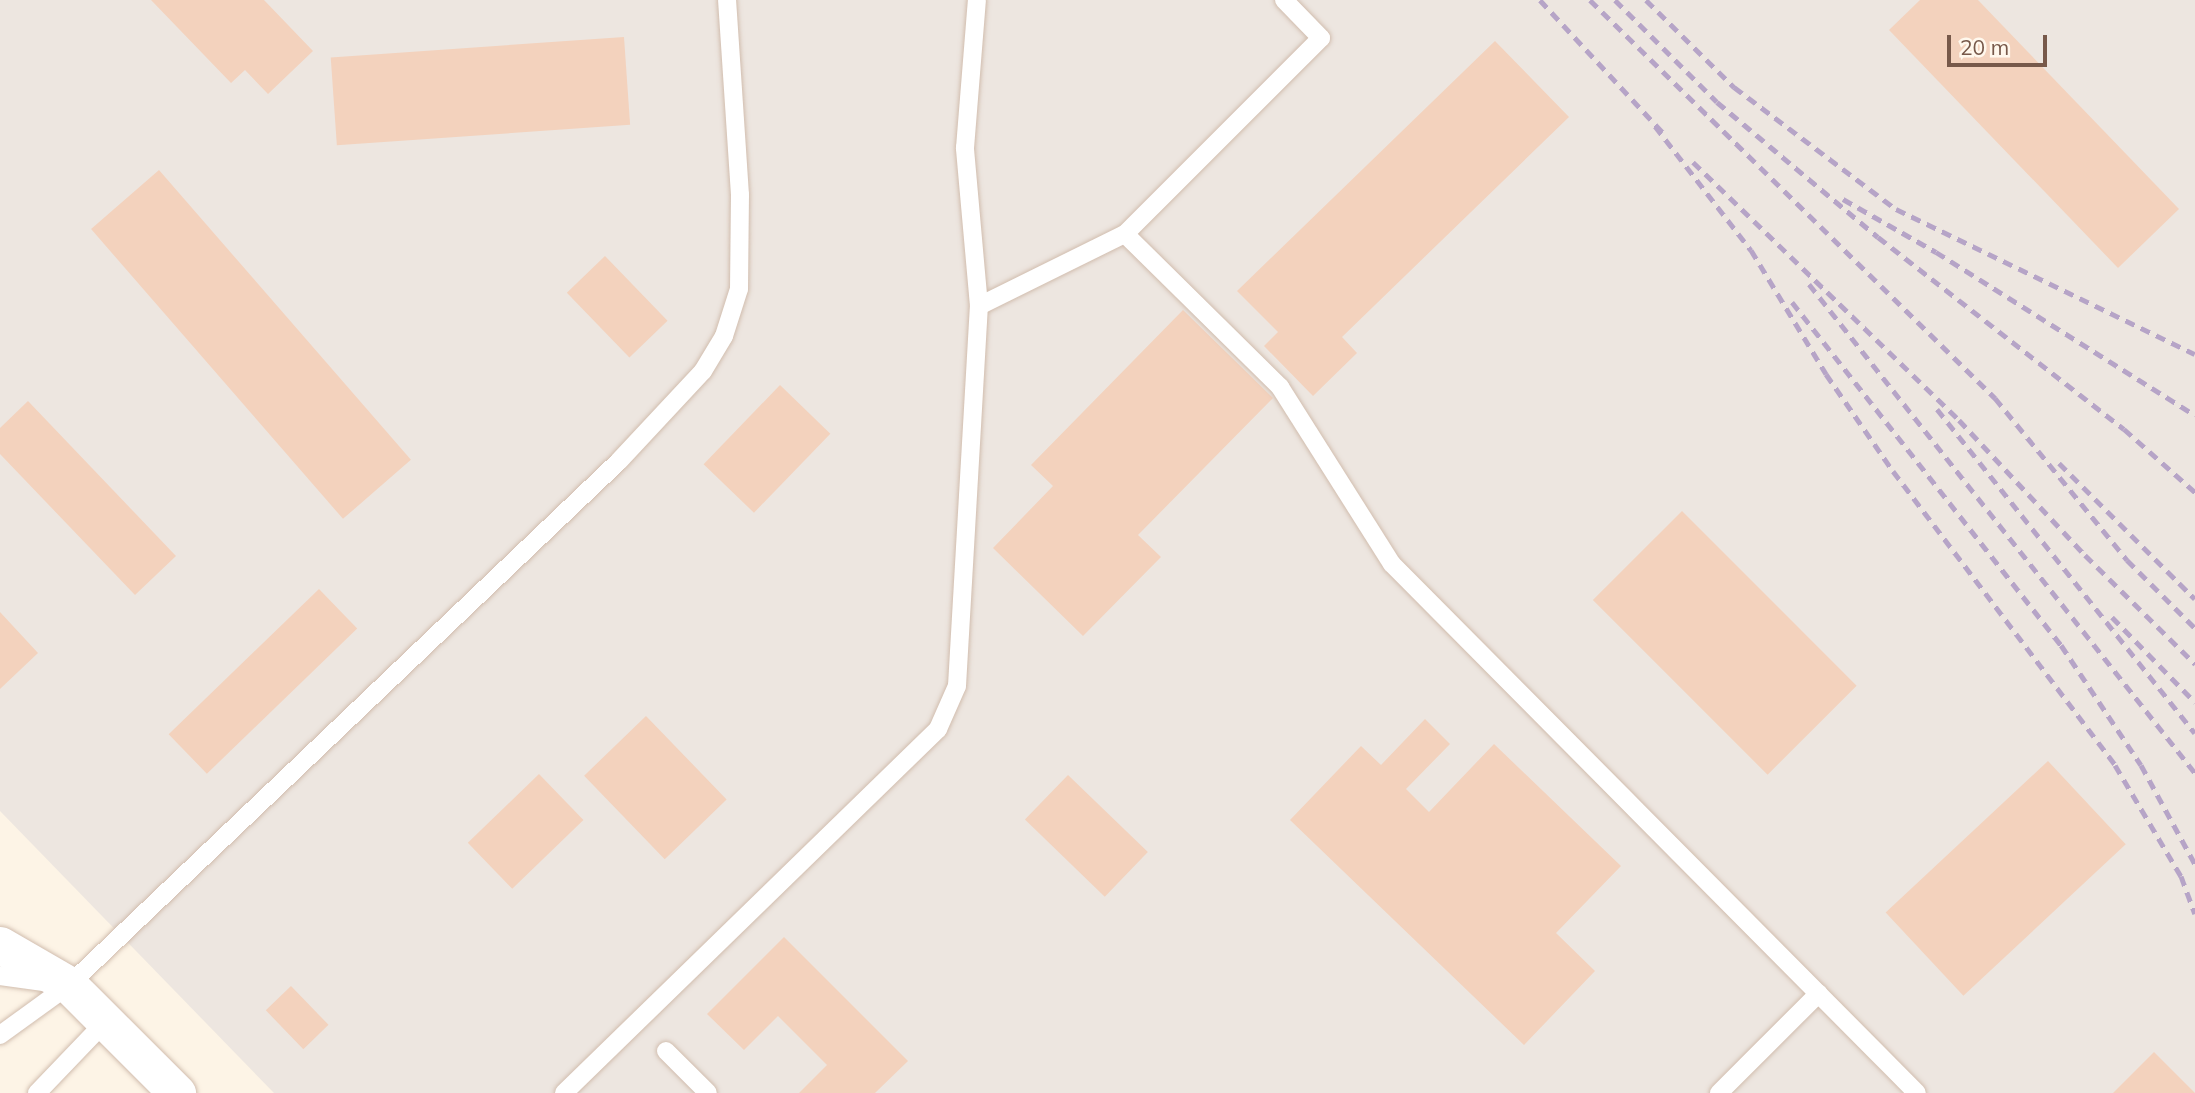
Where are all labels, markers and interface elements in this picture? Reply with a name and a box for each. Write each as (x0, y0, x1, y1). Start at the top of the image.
scale bar (1950, 21, 2050, 65)
text: 20 m (1960, 34, 2009, 60)

